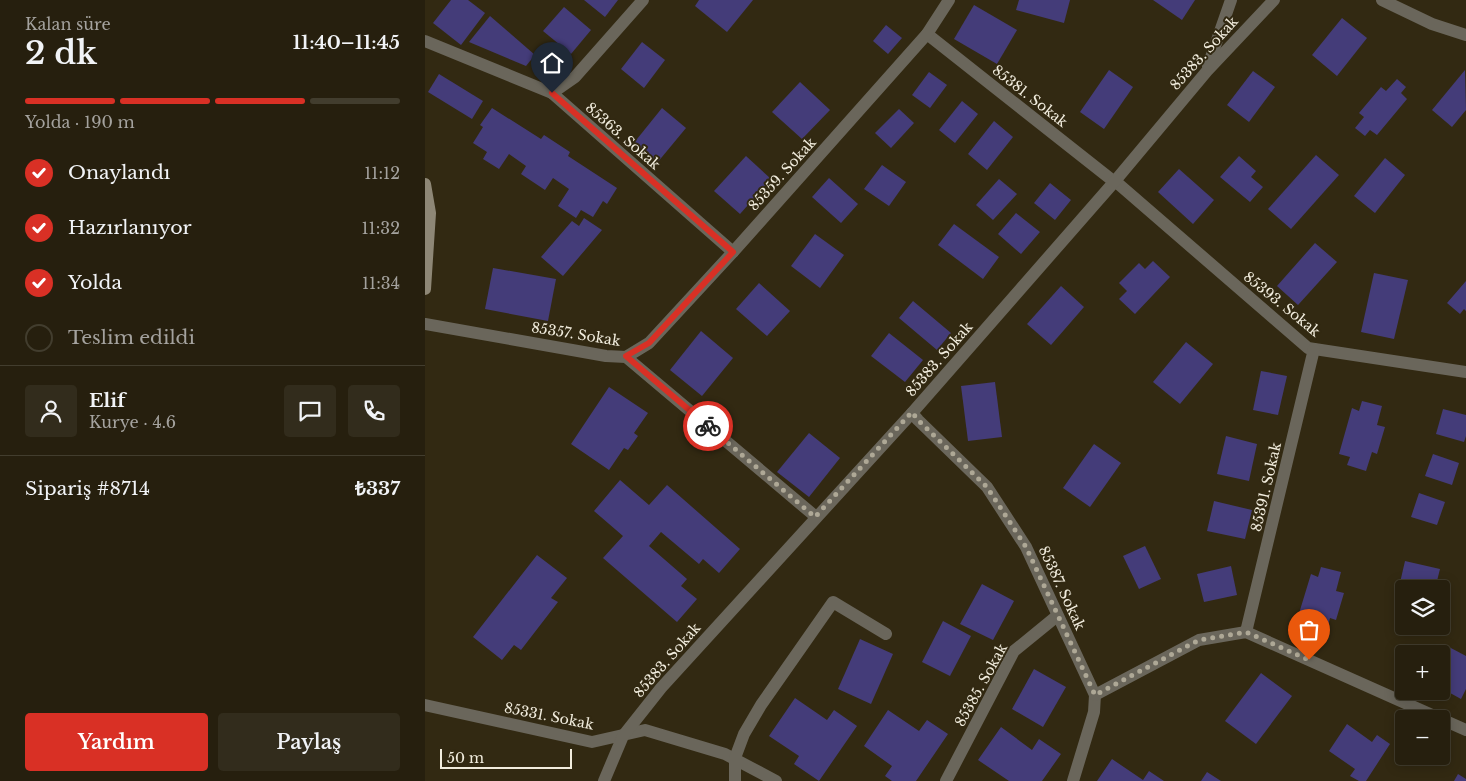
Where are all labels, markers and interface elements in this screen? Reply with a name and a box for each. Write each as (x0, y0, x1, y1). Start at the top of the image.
street label: 85383. Sokak (1166, 12, 1242, 94)
text: Kalan süre (25, 14, 111, 34)
text: 11:40–11:45 (292, 31, 400, 54)
text: 2 dk (25, 33, 97, 73)
pin (531, 42, 573, 93)
icon: home (538, 49, 566, 77)
street label: 85381. Sokak (989, 61, 1072, 131)
street label: 85363. Sokak (582, 99, 665, 174)
text: Yolda · 190 m (25, 112, 135, 132)
street label: 85359. Sokak (744, 133, 820, 214)
icon: check (25, 159, 53, 187)
text: Onaylandı (68, 161, 170, 184)
text: 11:12 (364, 163, 400, 183)
icon: check (25, 214, 53, 242)
text: Hazırlanıyor (68, 216, 192, 239)
text: 11:32 (361, 218, 400, 238)
street label: 85393. Sokak (1240, 268, 1324, 341)
icon: check (25, 269, 53, 297)
text: Yolda (68, 271, 122, 294)
text: 11:34 (362, 273, 400, 293)
street label: 85357. Sokak (530, 318, 622, 350)
street label: 85383. Sokak (902, 318, 977, 400)
text: Teslim edildi (68, 326, 195, 349)
button: person (25, 385, 77, 437)
button: chat (284, 385, 336, 437)
button: phone (348, 385, 400, 437)
text: Elif (89, 389, 126, 412)
courier (683, 401, 733, 451)
text: Kurye · 4.6 (89, 412, 176, 432)
icon: bike (694, 412, 722, 440)
street label: 85391. Sokak (1247, 440, 1285, 533)
text: Sipariş #8714 (25, 477, 150, 500)
text: ₺337 (355, 477, 400, 500)
street label: 85387. Sokak (1035, 543, 1089, 633)
map controls (1395, 580, 1450, 765)
button: layers (1395, 580, 1450, 635)
pin (1288, 609, 1330, 660)
icon: bag (1295, 616, 1323, 644)
street label: 85383. Sokak (630, 619, 705, 701)
street label: 85385. Sokak (951, 640, 1011, 730)
button: + (1395, 645, 1450, 700)
street label: 85331. Sokak (503, 698, 596, 734)
button: − (1395, 710, 1450, 765)
button: Yardım (25, 713, 208, 771)
button: Paylaş (218, 713, 400, 771)
scale bar (440, 746, 573, 769)
text: 50 m (447, 749, 484, 767)

